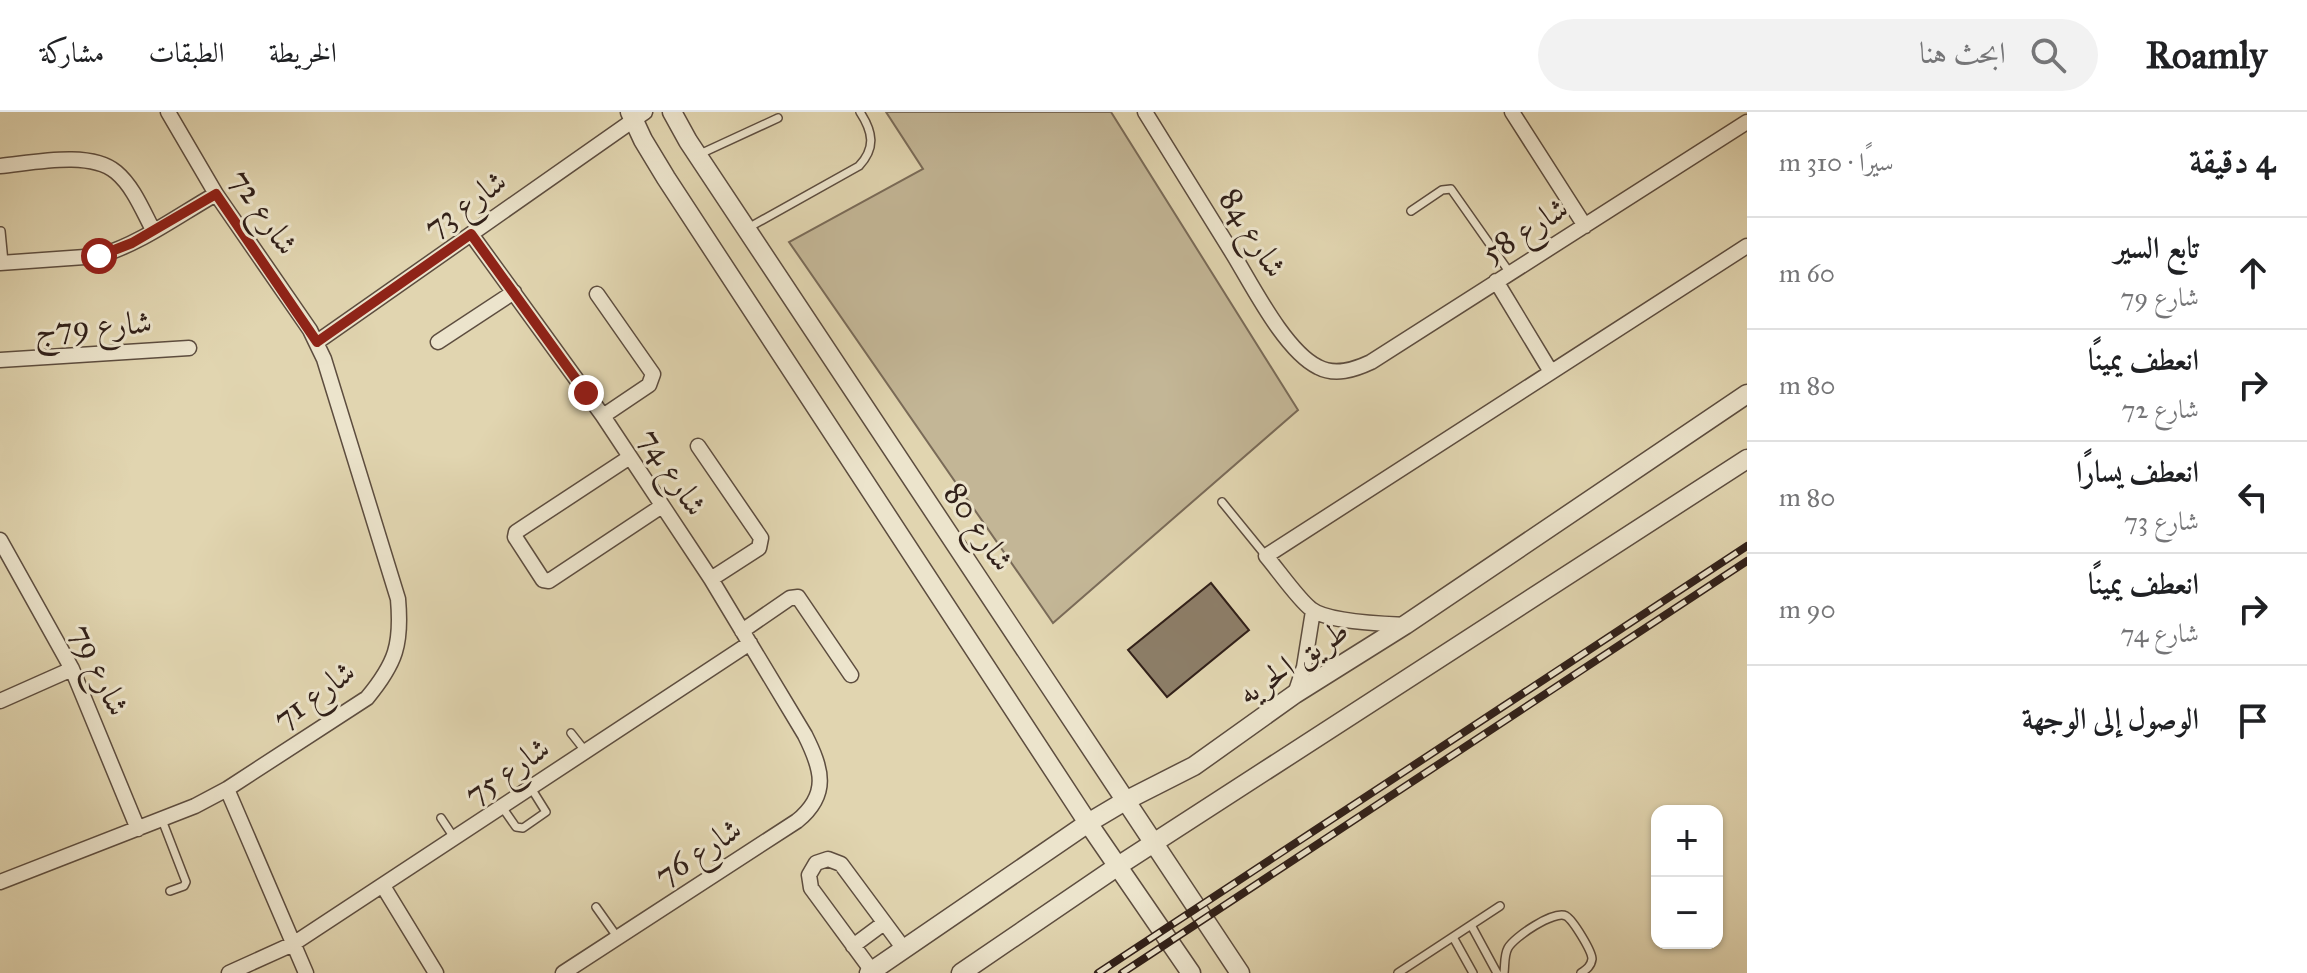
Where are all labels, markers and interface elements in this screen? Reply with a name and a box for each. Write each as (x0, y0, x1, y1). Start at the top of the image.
search box (1538, 19, 2098, 91)
text: Roamly (2146, 32, 2267, 78)
icon: search (2026, 33, 2070, 77)
text: مشاركة (40, 35, 104, 70)
text: الطبقات (148, 35, 225, 70)
text: الخريطة (269, 35, 337, 70)
text: ابحث هنا (1919, 35, 2006, 71)
text: 4 دقيقة (2189, 140, 2275, 181)
text: سيرًا · 310 m (1779, 146, 1894, 178)
street label: شارع 72 (215, 162, 307, 266)
street label: شارع 73 (416, 162, 518, 252)
street label: شارع 84 (1205, 181, 1295, 288)
street label: شارع 58 (1475, 188, 1579, 277)
text: تابع السير (2114, 230, 2199, 266)
route start (81, 238, 117, 274)
icon: ahead (2231, 251, 2275, 295)
text: 60 m (1779, 257, 1835, 289)
text: شارع 79 (2120, 281, 2199, 313)
street label: شارع 79ج (33, 302, 154, 358)
text: انعطف يمينًا (2088, 342, 2199, 378)
icon: right (2231, 363, 2275, 407)
text: 80 m (1779, 369, 1835, 401)
route end (568, 375, 604, 411)
text: شارع 72 (2122, 393, 2199, 425)
street label: شارع 74 (624, 421, 716, 527)
text: انعطف يسارًا (2076, 454, 2199, 490)
street label: شارع 80 (930, 475, 1023, 582)
icon: left (2231, 475, 2275, 519)
text: 80 m (1779, 481, 1835, 513)
text: شارع 73 (2124, 505, 2199, 537)
text: انعطف يمينًا (2088, 566, 2199, 602)
icon: right (2231, 587, 2275, 631)
text: 90 m (1779, 593, 1836, 625)
street label: طريق الحريه (1230, 611, 1357, 714)
text: شارع 74 (2120, 617, 2199, 649)
street label: شارع 79 (56, 618, 138, 725)
street label: شارع 71 (265, 652, 367, 744)
icon: arrive (2231, 699, 2275, 743)
text: الوصول إلى الوجهة (2022, 701, 2199, 737)
street label: شارع 75 (457, 728, 561, 819)
map controls (1651, 805, 1723, 949)
button: + (1651, 805, 1723, 877)
street label: شارع 76 (647, 810, 753, 900)
button: − (1651, 877, 1723, 949)

